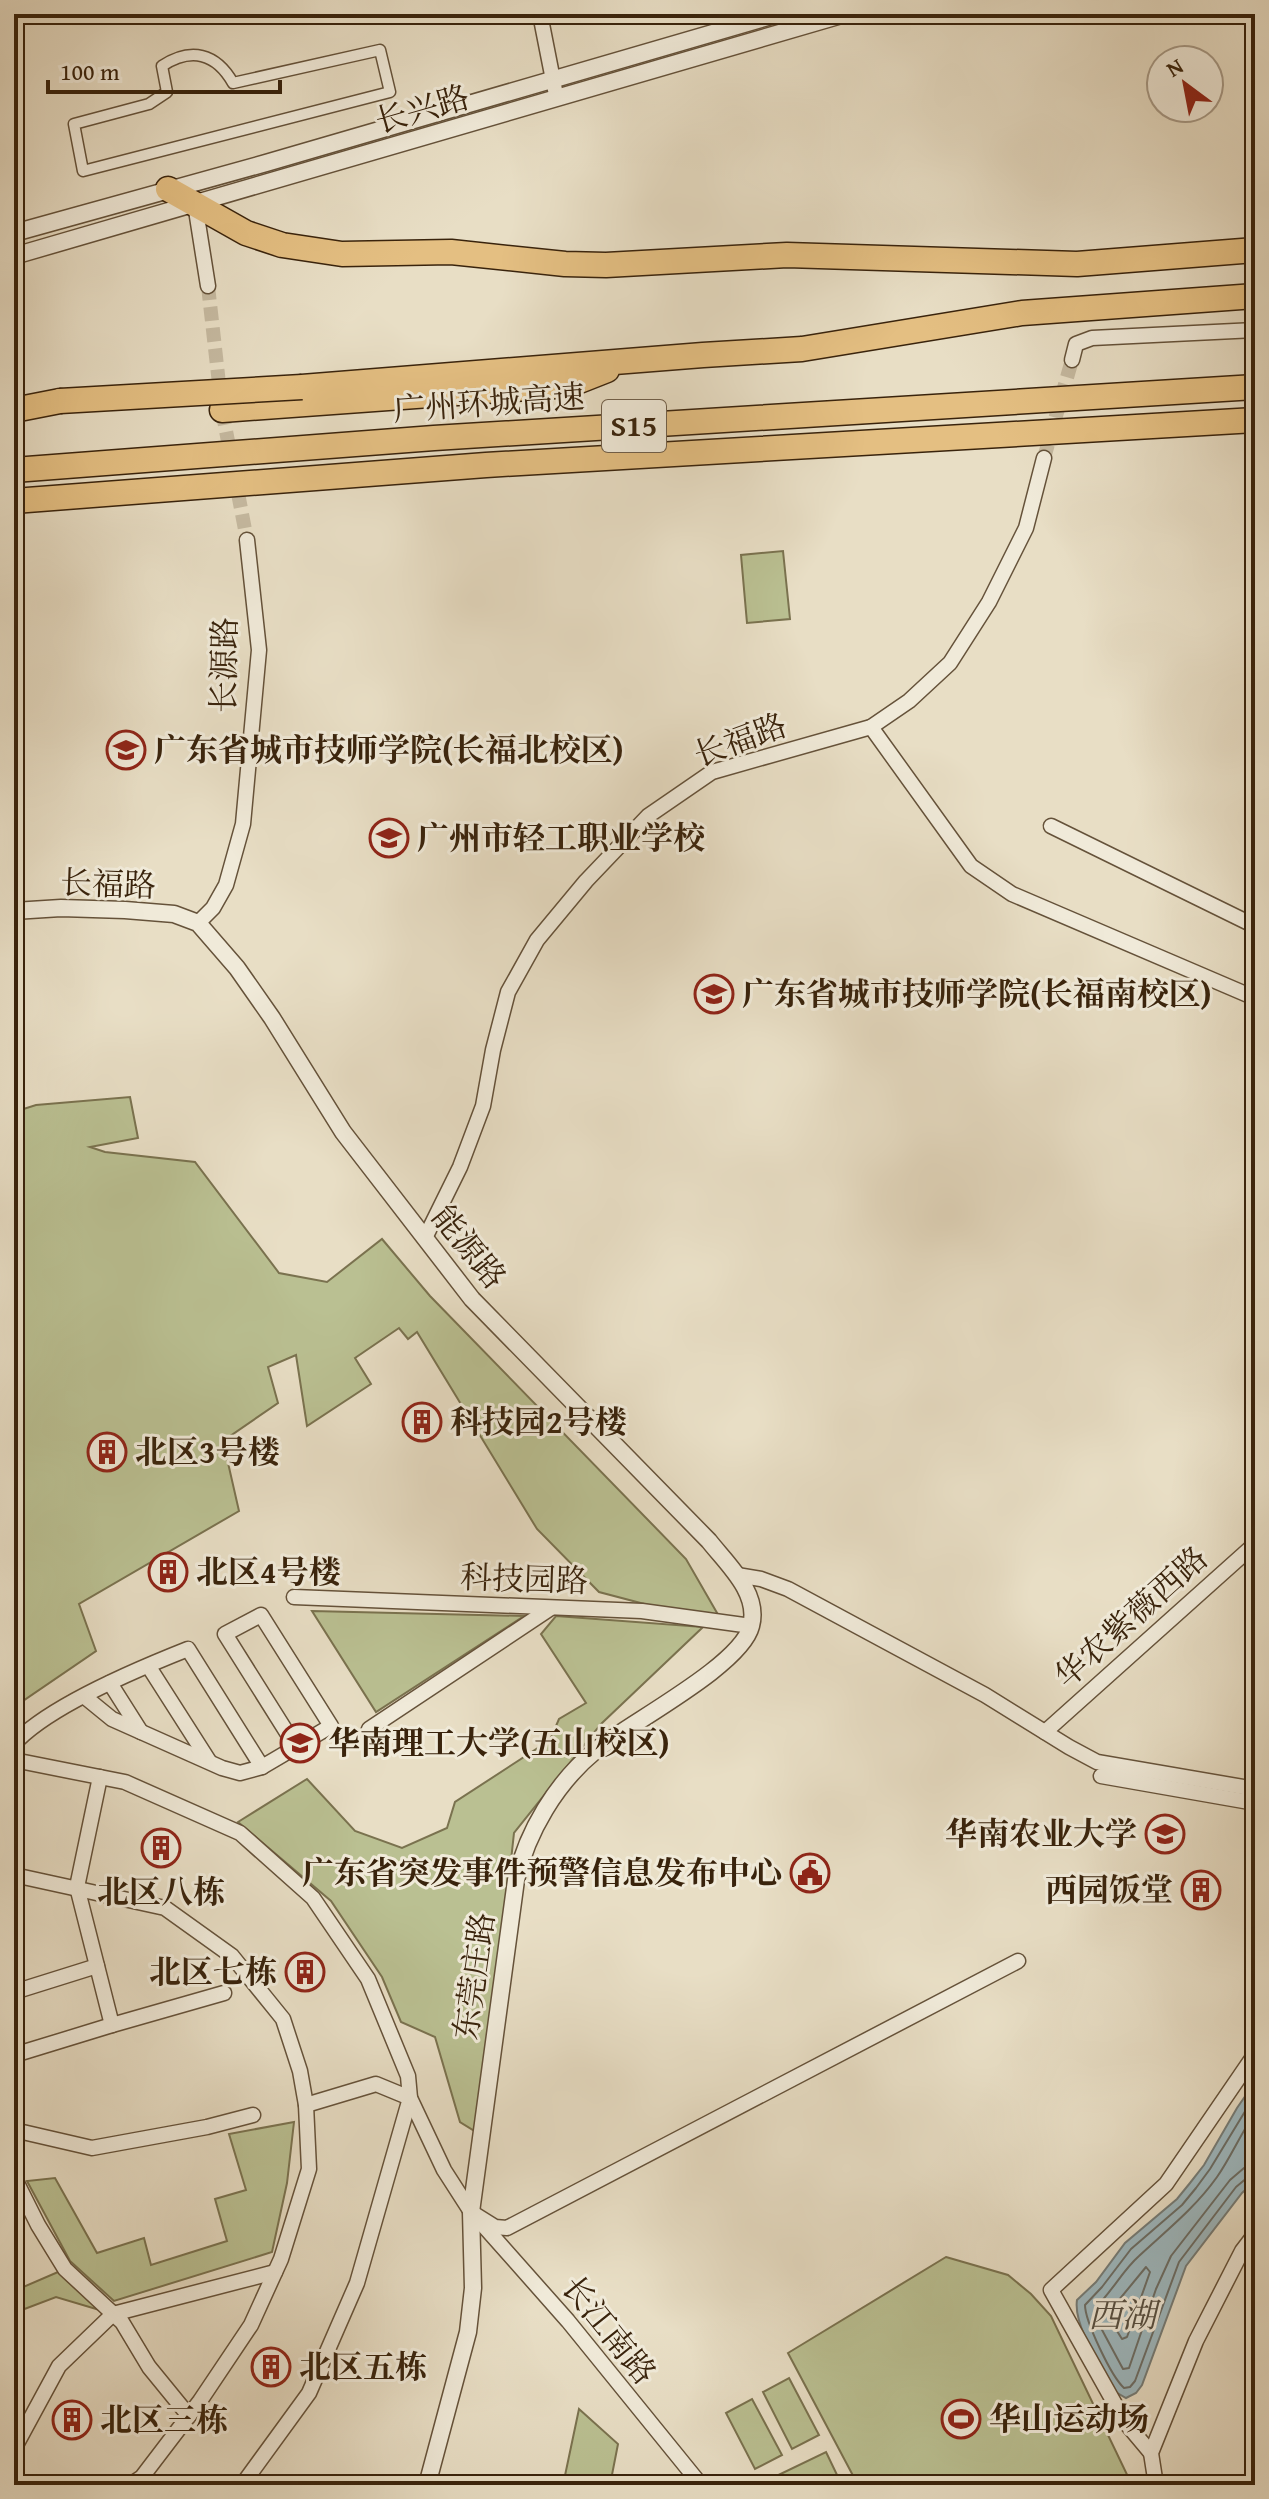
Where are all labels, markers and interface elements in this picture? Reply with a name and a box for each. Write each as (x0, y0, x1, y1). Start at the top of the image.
scale bar (48, 44, 280, 94)
north arrow (1145, 44, 1225, 124)
text: N (1160, 49, 1189, 85)
text: 100 m (60, 54, 120, 89)
street label: 长兴路 (369, 73, 474, 144)
street label: 广州环城高速 (392, 372, 586, 433)
road number: S15 (602, 400, 666, 452)
street label: 长源路 (199, 617, 248, 713)
street label: 长福路 (687, 701, 793, 778)
place label: 广东省城市技师学院(长福北校区) (154, 726, 624, 773)
school or university icon: 广东省城市技师学院(长福北校区) (105, 729, 147, 771)
place label: 广州市轻工职业学校 (417, 814, 705, 861)
school or university icon: 广州市轻工职业学校 (368, 817, 410, 859)
street label: 长福路 (59, 858, 157, 909)
place label: 广东省城市技师学院(长福南校区) (742, 970, 1212, 1017)
school or university icon: 广东省城市技师学院(长福南校区) (693, 973, 735, 1015)
street label: 能源路 (421, 1195, 518, 1299)
place label: 科技园2号楼 (450, 1398, 627, 1445)
building icon: 科技园2号楼 (401, 1401, 443, 1443)
place label: 北区3号楼 (135, 1428, 280, 1475)
building icon: 北区3号楼 (86, 1431, 128, 1473)
street label: 华农紫薇西路 (1044, 1535, 1218, 1698)
place label: 北区4号楼 (196, 1548, 341, 1595)
building icon: 北区4号楼 (147, 1551, 189, 1593)
street label: 科技园路 (459, 1553, 589, 1604)
place label: 华南理工大学(五山校区) (328, 1719, 670, 1766)
school or university icon: 华南理工大学(五山校区) (279, 1722, 321, 1764)
place label: 华南农业大学 (945, 1810, 1137, 1857)
school or university icon: 华南农业大学 (1144, 1813, 1186, 1855)
building icon: 北区八栋 (140, 1827, 182, 1869)
place label: 广东省突发事件预警信息发布中心 (302, 1849, 782, 1896)
public building icon: 广东省突发事件预警信息发布中心 (789, 1852, 831, 1894)
place label: 西园饭堂 (1045, 1866, 1173, 1913)
place label: 北区八栋 (97, 1868, 225, 1915)
building icon: 西园饭堂 (1180, 1869, 1222, 1911)
street label: 东莞庄路 (441, 1909, 506, 2043)
place label: 北区七栋 (149, 1948, 277, 1995)
building icon: 北区七栋 (284, 1951, 326, 1993)
street label: 长江南路 (551, 2265, 668, 2394)
water label: 西湖 (1088, 2290, 1162, 2339)
place label: 北区五栋 (299, 2343, 427, 2390)
building icon: 北区五栋 (250, 2346, 292, 2388)
place label: 华山运动场 (989, 2395, 1149, 2442)
place label: 北区三栋 (100, 2396, 228, 2443)
sports icon: 华山运动场 (940, 2398, 982, 2440)
building icon: 北区三栋 (51, 2399, 93, 2441)

